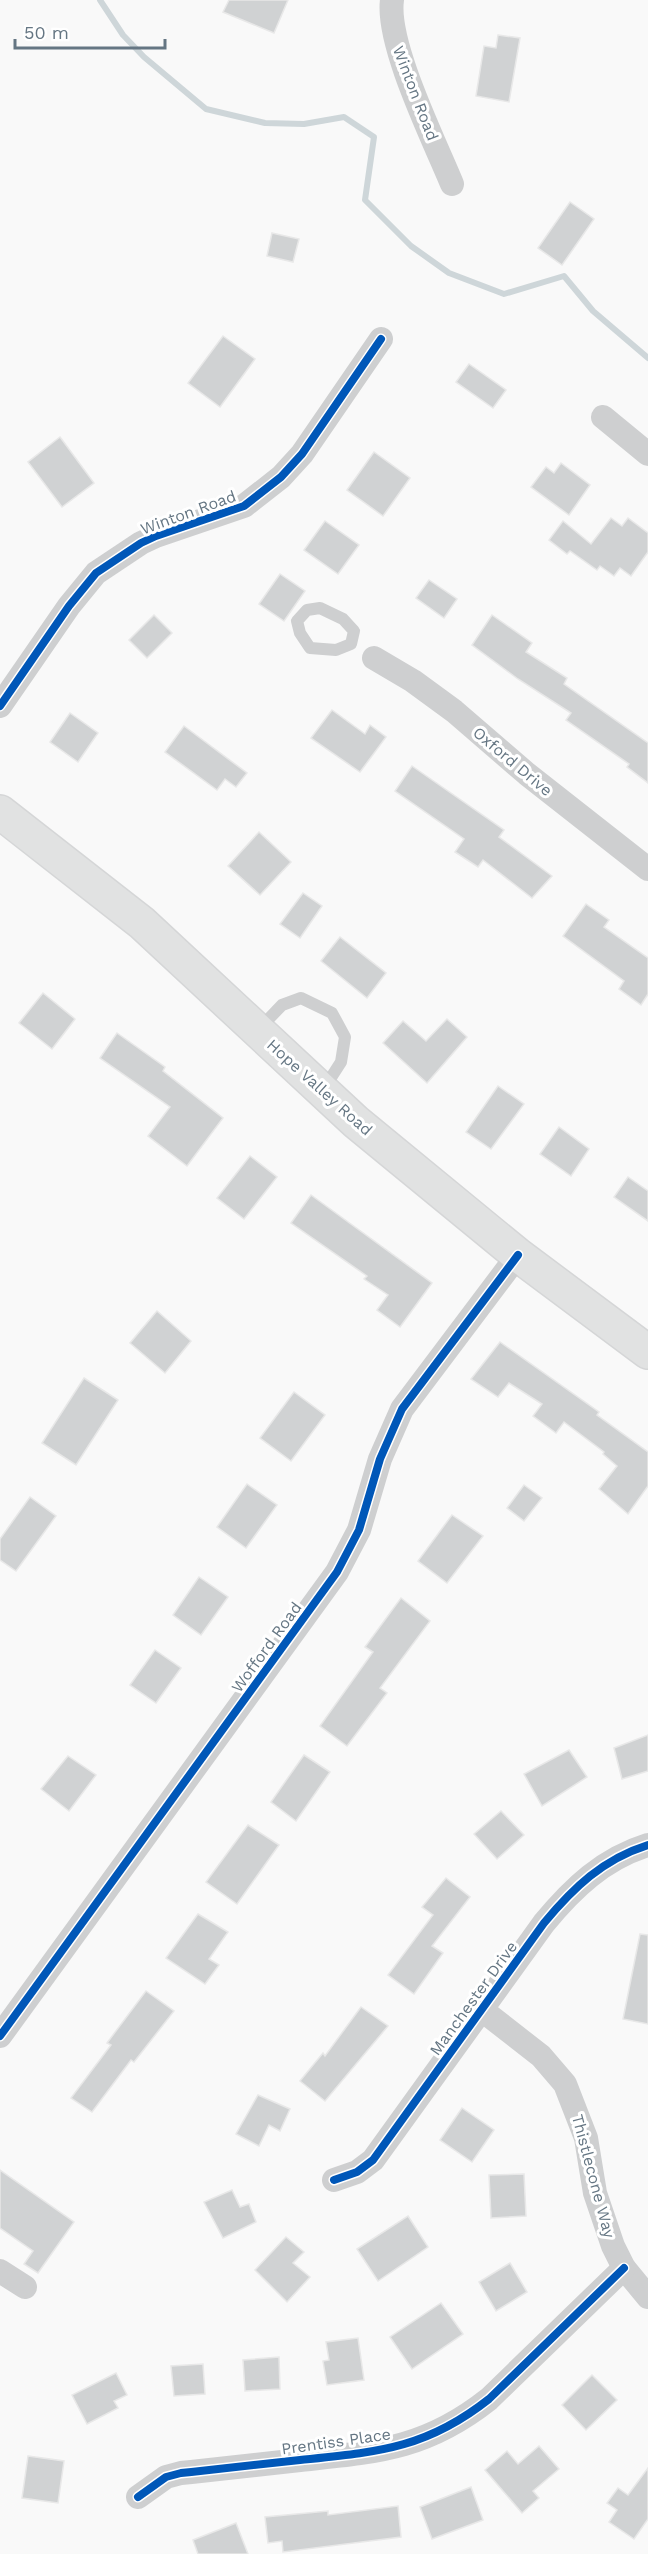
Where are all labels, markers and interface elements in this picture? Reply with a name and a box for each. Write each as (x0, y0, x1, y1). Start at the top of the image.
scale bar (15, 12, 165, 50)
text: 50 m (24, 22, 69, 43)
street label: Winton Road (389, 43, 442, 143)
street label: Winton Road (138, 486, 238, 539)
street label: Oxford Drive (469, 723, 556, 800)
street label: Hope Valley Road (263, 1035, 376, 1140)
street label: Wofford Road (227, 1598, 306, 1696)
street label: Manchester Drive (426, 1938, 521, 2059)
street label: Thistlecone Way (568, 2112, 619, 2241)
street label: Prentiss Place (280, 2424, 392, 2459)

